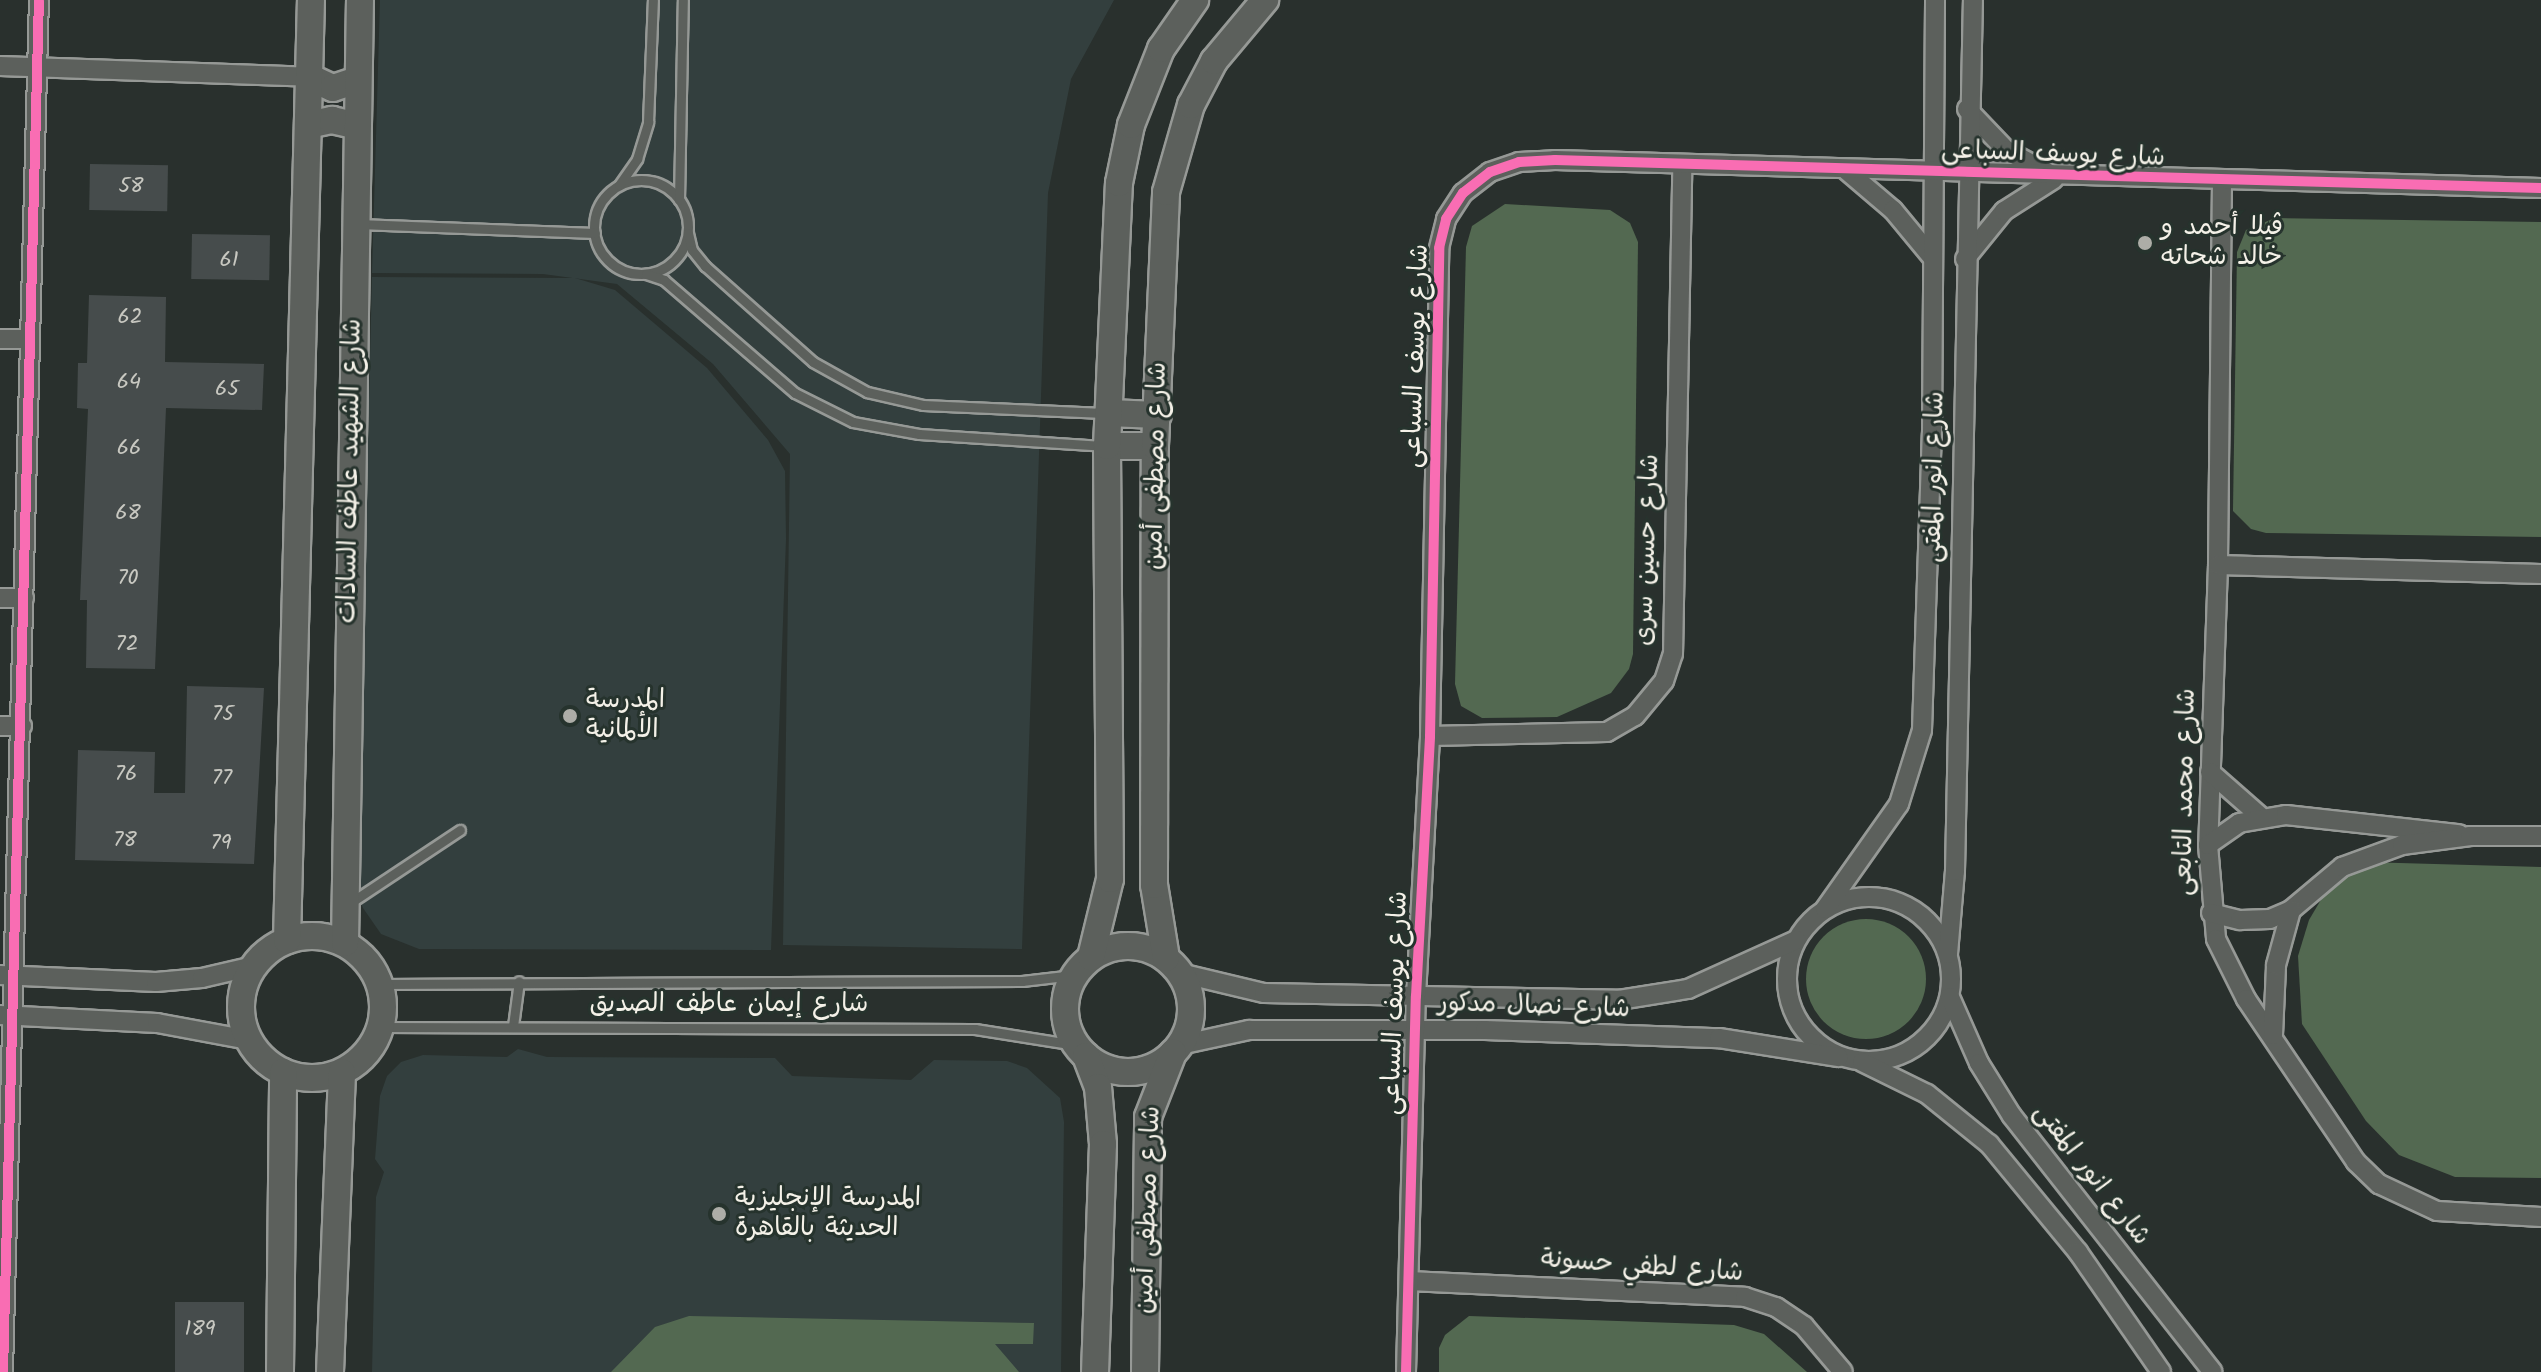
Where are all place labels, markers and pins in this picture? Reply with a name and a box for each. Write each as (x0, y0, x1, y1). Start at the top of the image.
place label: ڤيلا أحمد و خالد شحاته (2161, 212, 2283, 274)
marker: ڤيلا أحمد و خالد شحاته (2136, 234, 2154, 252)
place label: المدرسة الألمانية (586, 685, 665, 746)
marker: المدرسة الألمانية (561, 707, 579, 725)
place label: المدرسة الإنجليزية الحديثة بالقاهرة (735, 1183, 921, 1244)
marker: المدرسة الإنجليزية الحديثة بالقاهرة (710, 1205, 728, 1223)

